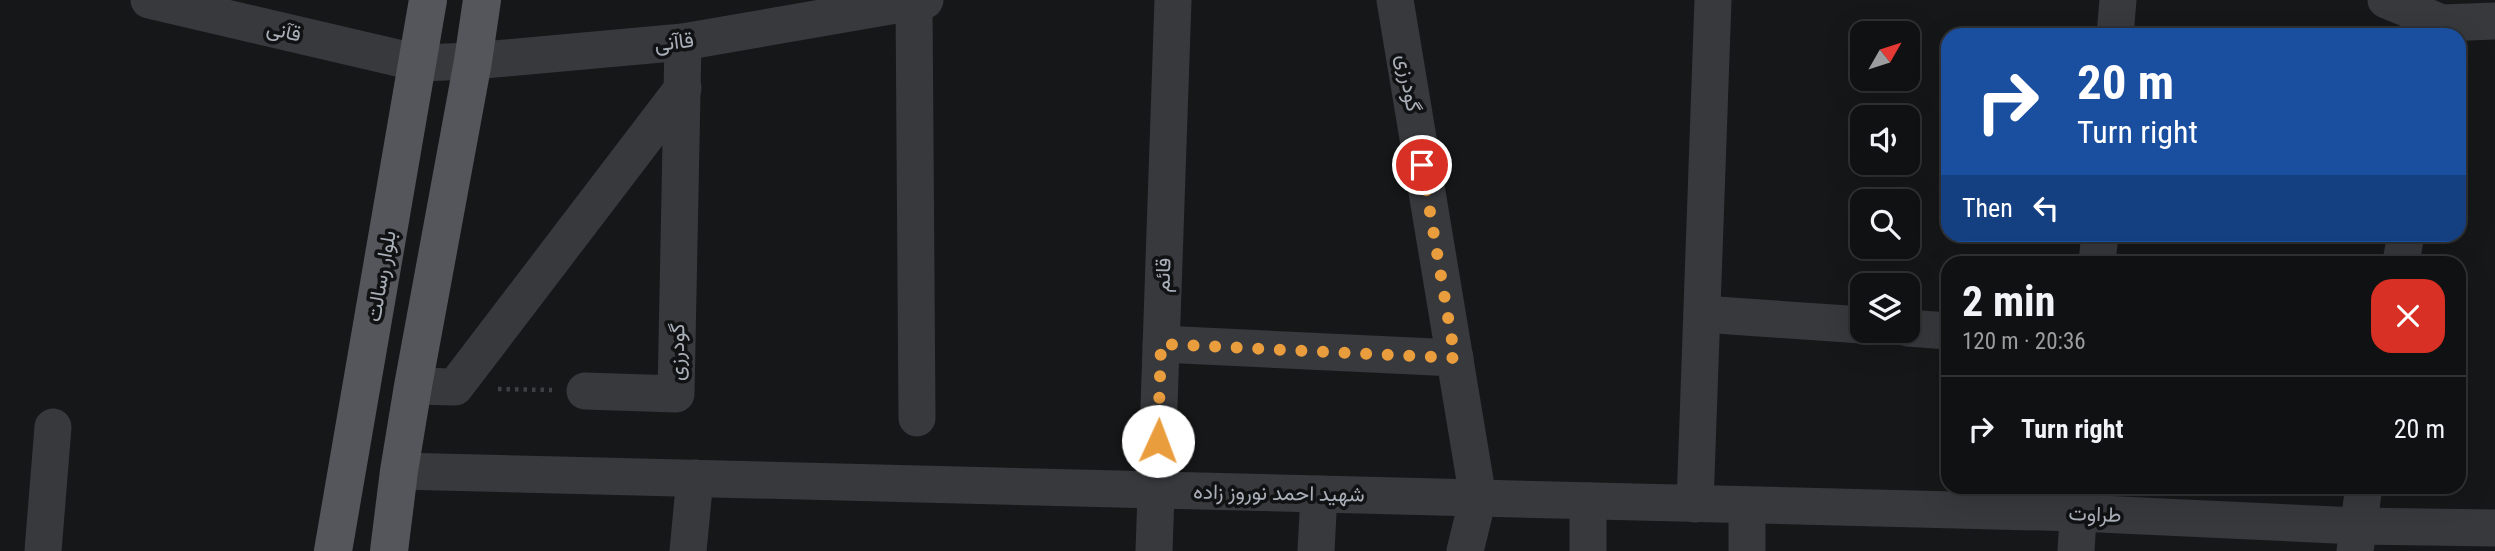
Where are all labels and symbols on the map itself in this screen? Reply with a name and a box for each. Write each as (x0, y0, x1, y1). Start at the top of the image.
street label: قآنی (264, 15, 304, 47)
north arrow (1850, 21, 1920, 91)
street label: قاآنی (653, 28, 695, 56)
street label: گودرزی (1391, 53, 1426, 114)
pin (1392, 135, 1452, 195)
street label: بلوار رسالت (361, 228, 402, 324)
street label: قائم (1150, 257, 1178, 293)
street label: گودرزی (664, 323, 691, 381)
position arrow (1121, 404, 1195, 478)
street label: شهید احمد نوروز زاده (1193, 480, 1365, 507)
street label: طراوت (2068, 501, 2122, 528)

